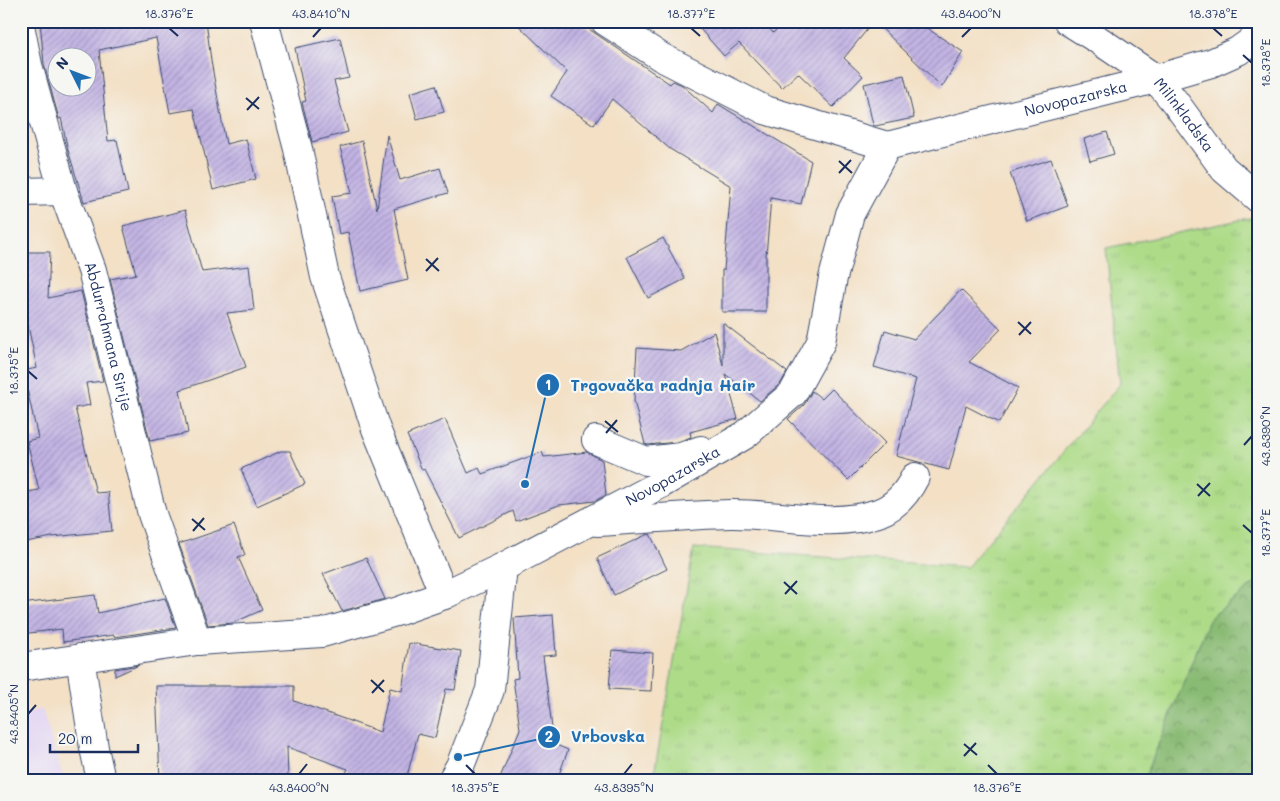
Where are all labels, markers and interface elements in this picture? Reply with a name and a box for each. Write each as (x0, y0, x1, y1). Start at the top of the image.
text: 18.376°E (145, 5, 193, 21)
text: 43.8410°N (292, 5, 350, 21)
text: 18.377°E (667, 5, 715, 21)
text: 43.8400°N (941, 5, 1001, 21)
text: 18.378°E (1189, 5, 1237, 21)
text: 18.378°E (1257, 39, 1273, 87)
north arrow (48, 48, 98, 98)
text: N (51, 53, 73, 73)
street label: Milinkladska (1150, 73, 1219, 156)
street label: Novopazarska (1022, 76, 1129, 120)
street label: Abdurrahmana Sirije (81, 258, 137, 413)
text: 18.375°E (5, 347, 21, 395)
callout: Trgovačka radnja Hair (535, 370, 765, 401)
text: 1 (545, 374, 551, 394)
text: Trgovačka radnja Hair (571, 374, 755, 395)
text: 43.8390°N (1257, 406, 1273, 466)
street label: Novopazarska (622, 441, 723, 510)
text: 18.377°E (1257, 509, 1273, 557)
text: 43.8405°N (5, 684, 21, 744)
scale bar (50, 721, 138, 753)
callout: Vrbovska (536, 721, 655, 752)
text: Vrbovska (571, 725, 645, 746)
text: 2 (545, 726, 553, 746)
text: 20 m (58, 728, 92, 748)
text: 43.8400°N (269, 779, 329, 795)
text: 18.375°E (451, 779, 499, 795)
text: 43.8395°N (594, 779, 654, 795)
text: 18.376°E (973, 779, 1021, 795)

